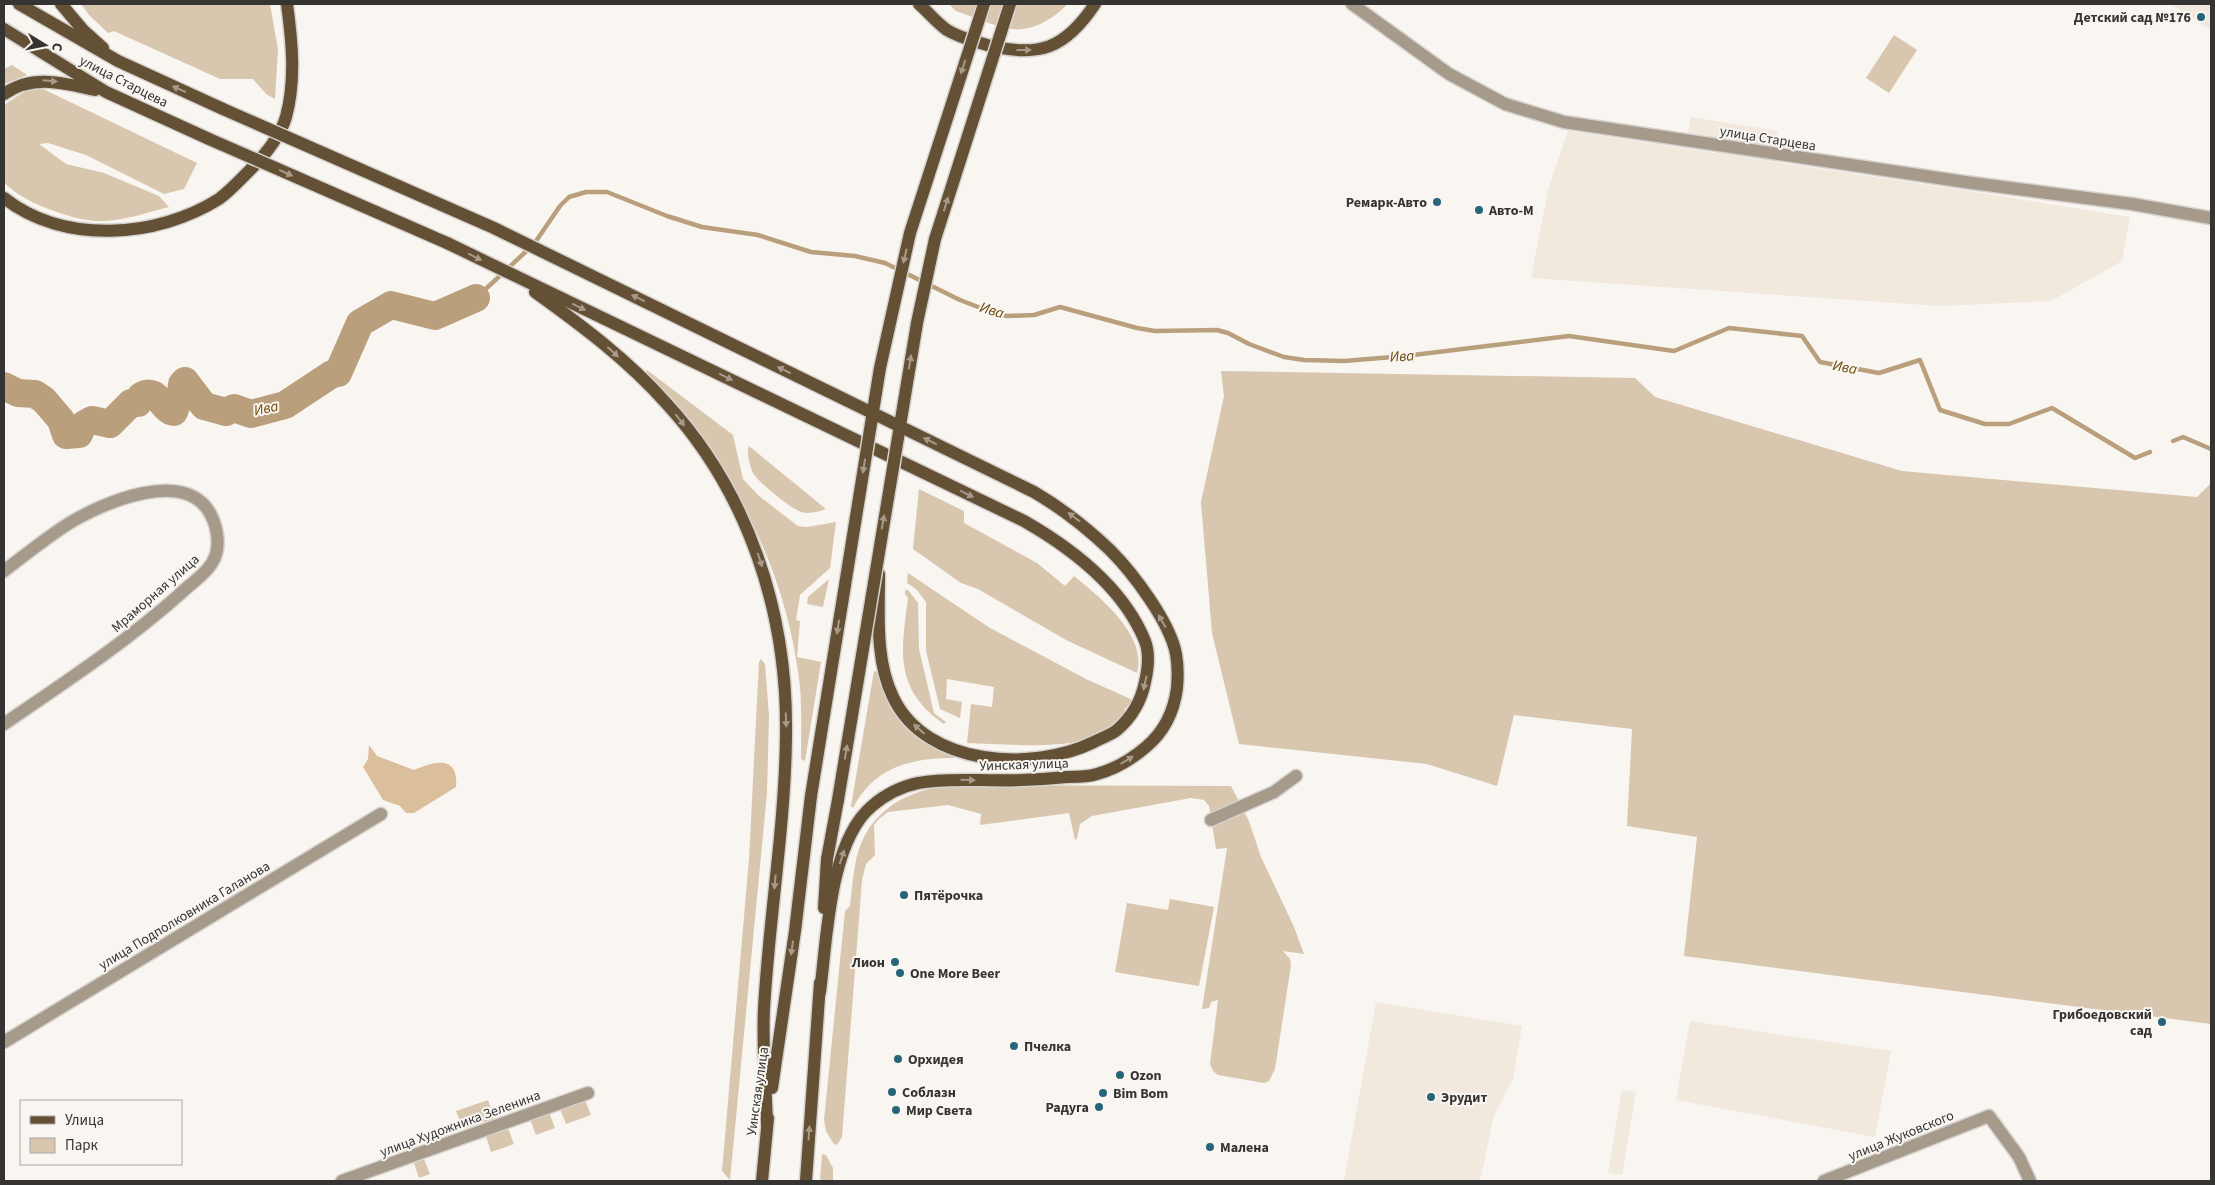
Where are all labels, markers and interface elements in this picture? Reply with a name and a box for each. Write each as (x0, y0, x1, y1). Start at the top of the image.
place label: Детский сад №176 (2074, 8, 2191, 28)
marker: Детский сад №176 (2195, 11, 2207, 23)
north arrow (20, 20, 70, 70)
text: С (46, 41, 67, 53)
one-way arrow (1016, 46, 1032, 54)
street label: улица Старцева (76, 51, 171, 113)
one-way arrow (959, 60, 967, 75)
one-way arrow (42, 78, 58, 86)
one-way arrow (172, 84, 186, 92)
street label: улица Старцева (1718, 122, 1817, 156)
one-way arrow (279, 169, 293, 177)
place label: Ремарк-Авто (1346, 193, 1427, 213)
one-way arrow (943, 196, 951, 211)
marker: Ремарк-Авто (1431, 196, 1443, 208)
place label: Авто-М (1488, 201, 1534, 221)
marker: Авто-М (1473, 204, 1485, 216)
one-way arrow (901, 248, 909, 263)
one-way arrow (468, 252, 483, 261)
one-way arrow (631, 294, 645, 302)
water label: Ива (977, 297, 1007, 324)
one-way arrow (572, 303, 587, 311)
water label: Ива (1389, 345, 1415, 368)
one-way arrow (606, 346, 618, 358)
one-way arrow (907, 353, 915, 369)
water label: Ива (1831, 355, 1859, 380)
one-way arrow (777, 366, 791, 374)
one-way arrow (719, 374, 733, 382)
water label: Ива (252, 396, 280, 421)
one-way arrow (675, 413, 686, 426)
one-way arrow (923, 437, 937, 445)
one-way arrow (860, 459, 868, 475)
one-way arrow (960, 490, 974, 498)
one-way arrow (1067, 512, 1081, 522)
one-way arrow (880, 514, 888, 530)
street label: Мраморная улица (107, 550, 204, 638)
one-way arrow (756, 553, 764, 568)
one-way arrow (1158, 613, 1166, 628)
one-way arrow (834, 619, 842, 635)
one-way arrow (1141, 675, 1149, 690)
one-way arrow (782, 712, 790, 728)
one-way arrow (914, 723, 926, 735)
one-way arrow (842, 743, 850, 759)
street label: Уинская улица (979, 753, 1069, 777)
one-way arrow (1120, 756, 1133, 765)
one-way arrow (960, 776, 976, 784)
one-way arrow (838, 850, 846, 865)
street label: улица Подполковника Галанова (95, 857, 274, 975)
one-way arrow (771, 874, 779, 890)
place label: Пятёрочка (914, 886, 983, 906)
marker: Пятёрочка (898, 889, 910, 901)
one-way arrow (788, 941, 796, 957)
place label: Лион (851, 953, 885, 973)
marker: Лион (889, 956, 901, 968)
place label: One More Beer (910, 964, 1001, 984)
marker: One More Beer (894, 967, 906, 979)
place label: Грибоедовский сад (2052, 1005, 2153, 1041)
marker: Грибоедовский сад (2156, 1016, 2168, 1028)
place label: Пчелка (1024, 1037, 1071, 1057)
marker: Пчелка (1008, 1040, 1020, 1052)
street label: Уинская улица (742, 1045, 774, 1137)
place label: Орхидея (908, 1050, 964, 1070)
marker: Орхидея (892, 1053, 904, 1065)
place label: Ozon (1130, 1066, 1161, 1086)
marker: Ozon (1114, 1069, 1126, 1081)
place label: Соблазн (902, 1083, 956, 1103)
place label: Bim Bom (1113, 1084, 1168, 1104)
street label: улица Художника Зеленина (377, 1086, 544, 1162)
marker: Соблазн (886, 1086, 898, 1098)
marker: Bim Bom (1097, 1087, 1109, 1099)
place label: Эрудит (1441, 1088, 1487, 1108)
marker: Эрудит (1425, 1091, 1437, 1103)
place label: Радуга (1046, 1098, 1089, 1118)
legend (20, 1100, 182, 1165)
place label: Мир Света (906, 1101, 972, 1121)
marker: Радуга (1093, 1101, 1105, 1113)
marker: Мир Света (890, 1104, 902, 1116)
street label: улица Жуковского (1846, 1106, 1957, 1166)
text: Улица (65, 1110, 104, 1131)
one-way arrow (806, 1124, 814, 1140)
text: Парк (65, 1135, 99, 1156)
place label: Малена (1220, 1138, 1269, 1158)
marker: Малена (1204, 1141, 1216, 1153)

